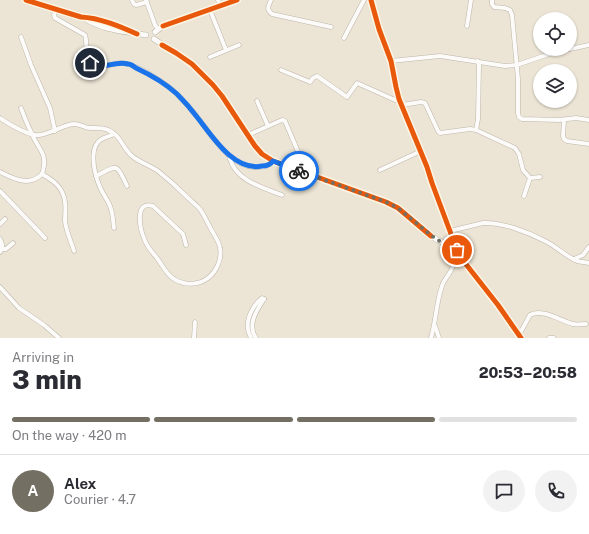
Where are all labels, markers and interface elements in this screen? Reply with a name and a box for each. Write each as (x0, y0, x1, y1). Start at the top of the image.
map controls (533, 12, 577, 108)
button: locate (533, 12, 577, 56)
pin (73, 46, 107, 80)
icon: home (79, 52, 101, 74)
button: layers (533, 64, 577, 108)
courier (279, 151, 319, 191)
icon: bike (288, 160, 310, 182)
pin (440, 233, 474, 267)
icon: bag (446, 239, 468, 261)
text: Arriving in (12, 350, 74, 365)
text: 3 min (12, 364, 82, 395)
text: 20:53–20:58 (479, 364, 577, 381)
text: On the way · 420 m (12, 428, 126, 443)
button: chat (483, 470, 525, 512)
button: phone (535, 470, 577, 512)
text: Alex (64, 475, 96, 492)
text: A (28, 482, 38, 499)
text: Courier · 4.7 (64, 492, 136, 507)

